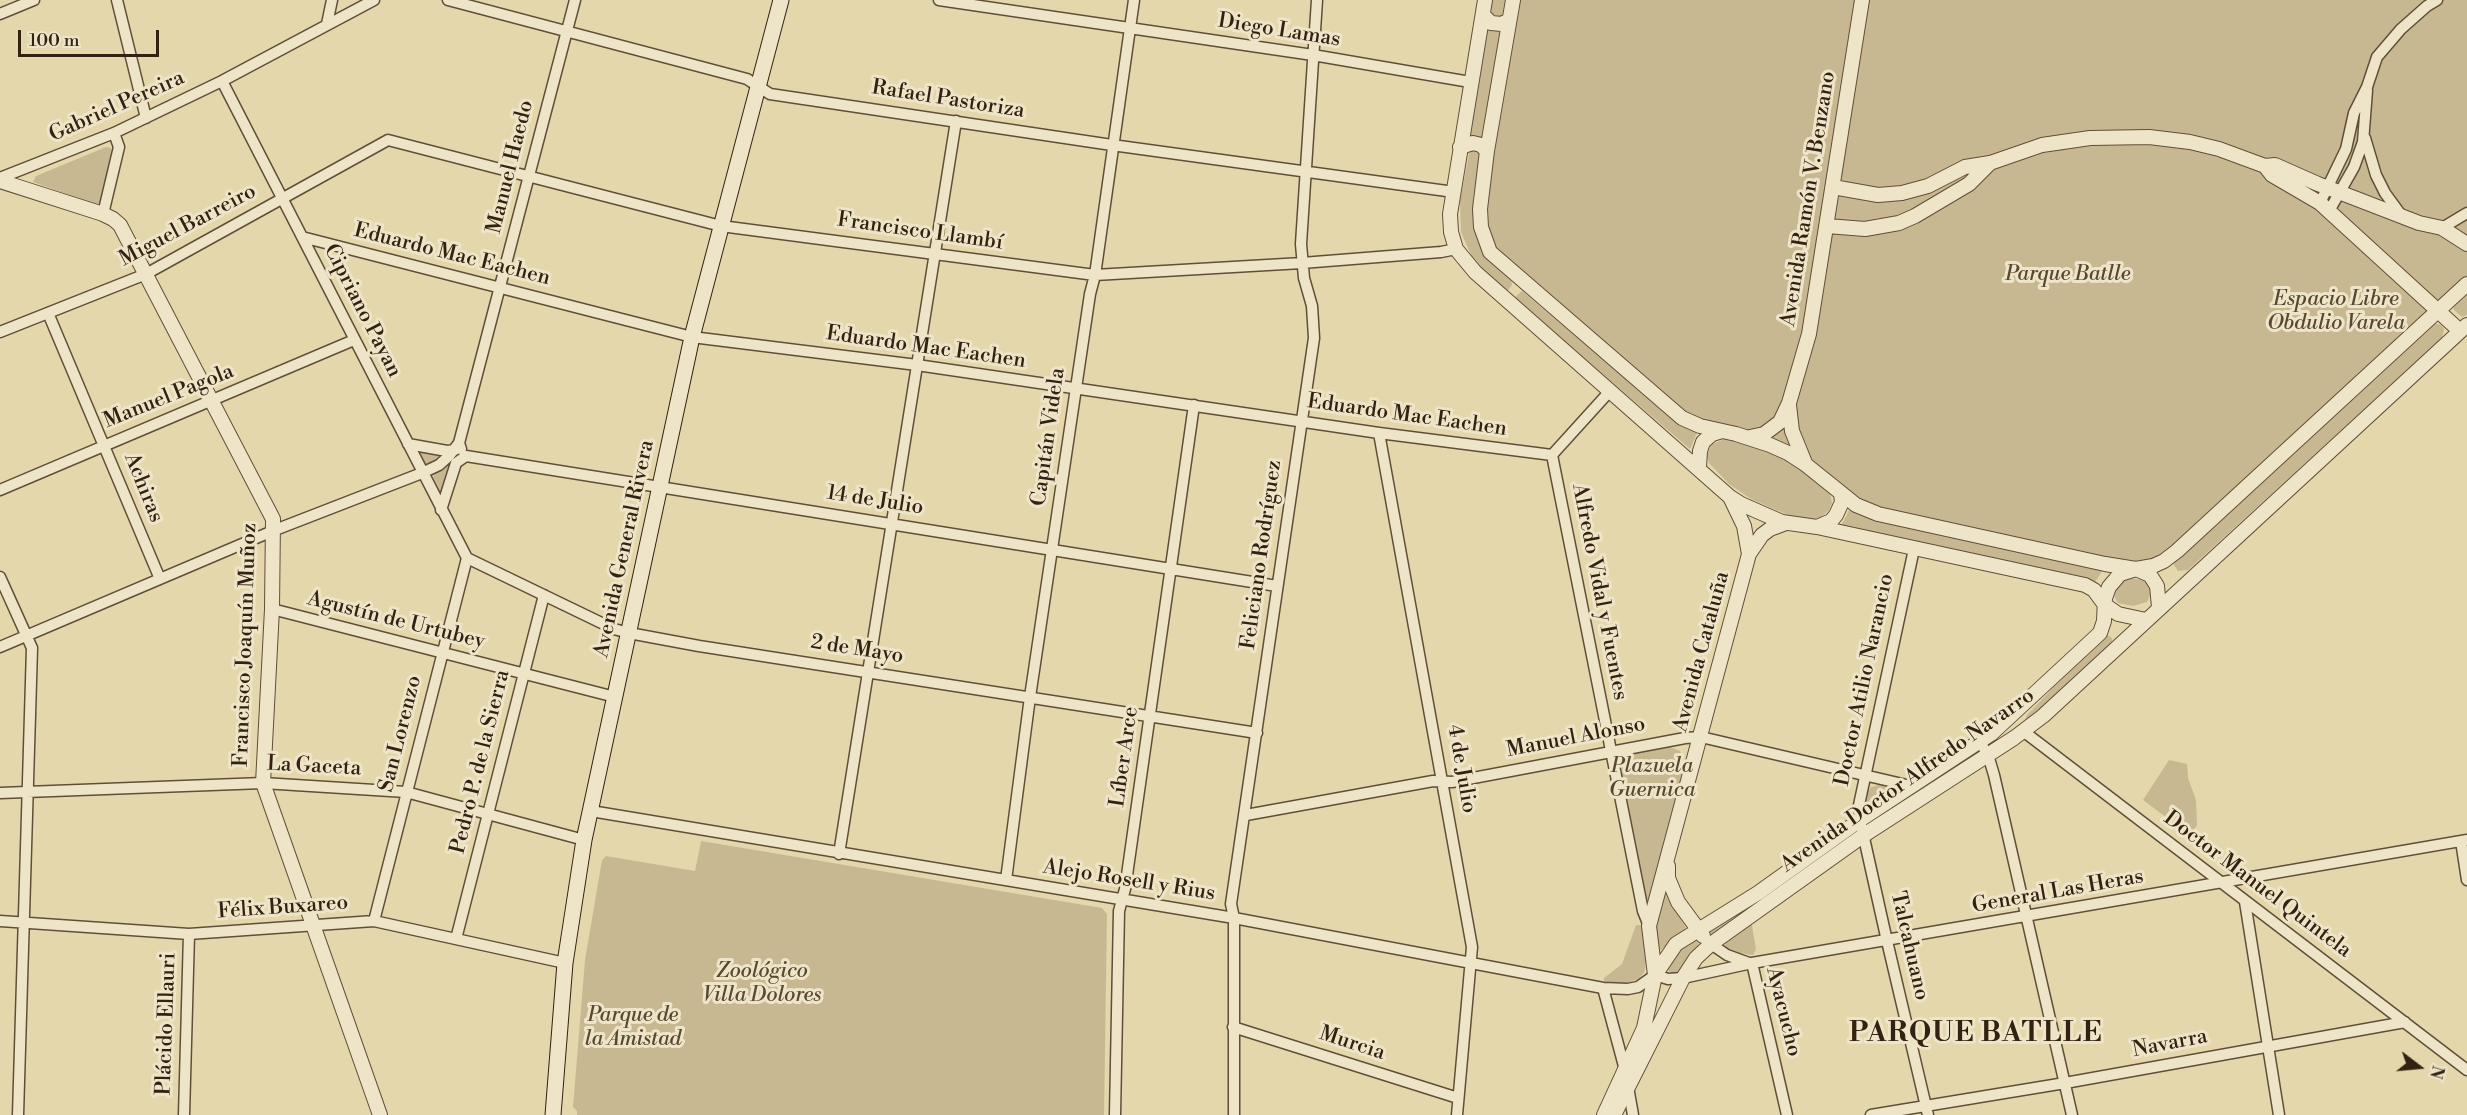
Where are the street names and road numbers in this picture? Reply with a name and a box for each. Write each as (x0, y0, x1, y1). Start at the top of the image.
street label: Diego Lamas (1216, 9, 1342, 53)
street label: Gabriel Pereira (45, 66, 189, 148)
street label: Avenida Ramón V. Benzano (1776, 69, 1842, 329)
street label: Rafael Pastoriza (870, 75, 1026, 125)
street label: Manuel Haedo (482, 98, 540, 236)
street label: Miguel Barreiro (115, 179, 261, 273)
street label: Francisco Llambí (835, 208, 1005, 256)
street label: Eduardo Mac Eachen (351, 218, 553, 292)
street label: Cipriano Payan (318, 240, 406, 382)
street label: Eduardo Mac Eachen (825, 322, 1027, 374)
street label: Manuel Pagola (100, 359, 238, 435)
street label: Capitán Videla (1027, 366, 1071, 508)
street label: Eduardo Mac Eachen (1306, 390, 1508, 442)
street label: Avenida General Rivera (590, 438, 660, 660)
street label: Achiras (118, 450, 168, 526)
street label: Feliciano Rodríguez (1236, 459, 1288, 651)
street label: 14 de Julio (825, 481, 925, 521)
street label: Alfredo Vidal y Fuentes (1566, 482, 1632, 702)
street label: Francisco Joaquín Muñoz (229, 523, 263, 767)
street label: Avenida Cataluña (1668, 569, 1736, 735)
street label: Doctor Atilio Narancio (1830, 571, 1900, 789)
street label: Agustín de Urtubey (305, 587, 487, 655)
street label: 2 de Mayo (809, 630, 905, 670)
street label: Pedro P. de la Sierra (446, 668, 516, 856)
street label: San Lorenzo (374, 673, 428, 795)
street label: Avenida Doctor Alfredo Navarro (1776, 683, 2040, 879)
street label: Líber Arce (1105, 705, 1145, 809)
street label: Manuel Alonso (1505, 712, 1647, 764)
street label: 4 de Julio (1441, 723, 1481, 815)
street label: La Gaceta (266, 752, 362, 782)
street label: Doctor Manuel Quintela (2158, 806, 2356, 964)
street label: Alejo Rosell y Rius (1041, 855, 1217, 907)
street label: General Las Heras (1970, 865, 2146, 919)
street label: Talcahuano (1884, 889, 1934, 1003)
street label: Félix Buxareo (217, 891, 349, 925)
street label: Plácido Ellauri (152, 952, 182, 1096)
street label: Ayacucho (1760, 965, 1806, 1059)
street label: Murcia (1316, 1022, 1388, 1066)
street label: Navarra (2130, 1024, 2210, 1064)

